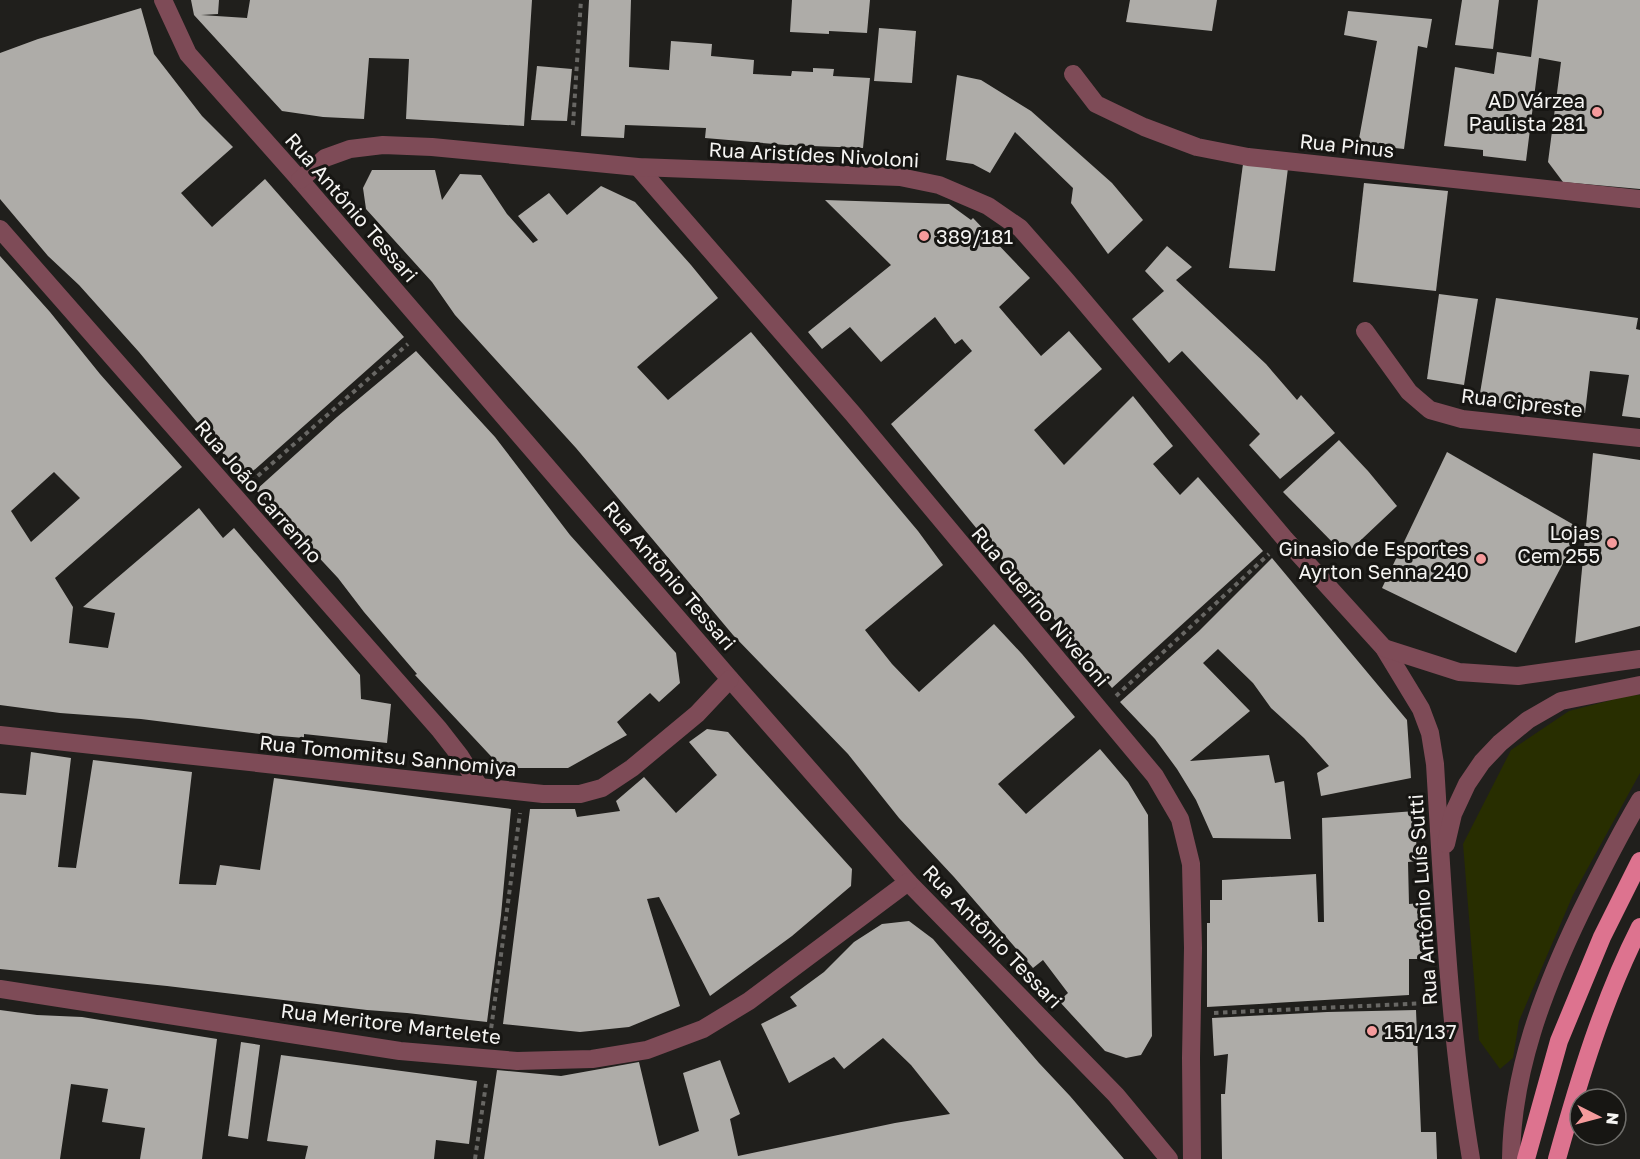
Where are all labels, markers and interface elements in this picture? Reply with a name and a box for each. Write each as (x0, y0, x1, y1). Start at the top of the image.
place label: AD Várzea Paulista 281 (1469, 88, 1585, 135)
marker: AD Várzea Paulista 281 (1590, 105, 1604, 119)
street label: Rua Antônio Tessari (281, 128, 423, 286)
street label: Rua Pinus (1298, 128, 1396, 162)
street label: Rua Aristídes Nivoloni (708, 136, 920, 172)
place label: 389/181 (936, 224, 1013, 248)
marker: 389/181 (917, 229, 931, 243)
street label: Rua Cipreste (1460, 383, 1584, 421)
street label: Rua João Carrenho (190, 415, 328, 567)
street label: Rua Antônio Tessari (599, 496, 741, 654)
place label: Lojas Cem 255 (1517, 520, 1600, 567)
street label: Rua Guerino Niveloni (967, 521, 1115, 691)
place label: Ginasio de Esportes Ayrton Senna 240 (1279, 536, 1469, 583)
marker: Lojas Cem 255 (1605, 536, 1619, 550)
marker: Ginasio de Esportes Ayrton Senna 240 (1474, 552, 1488, 566)
street label: Rua Tomomitsu Sannomiya (258, 730, 518, 780)
street label: Rua Antônio Luís Sutti (1403, 793, 1441, 1007)
street label: Rua Antônio Tessari (919, 859, 1067, 1013)
street label: Rua Meritore Martelete (280, 998, 502, 1048)
place label: 151/137 (1384, 1019, 1457, 1043)
marker: 151/137 (1365, 1024, 1379, 1038)
north arrow (1568, 1087, 1628, 1147)
text: N (1602, 1111, 1623, 1126)

